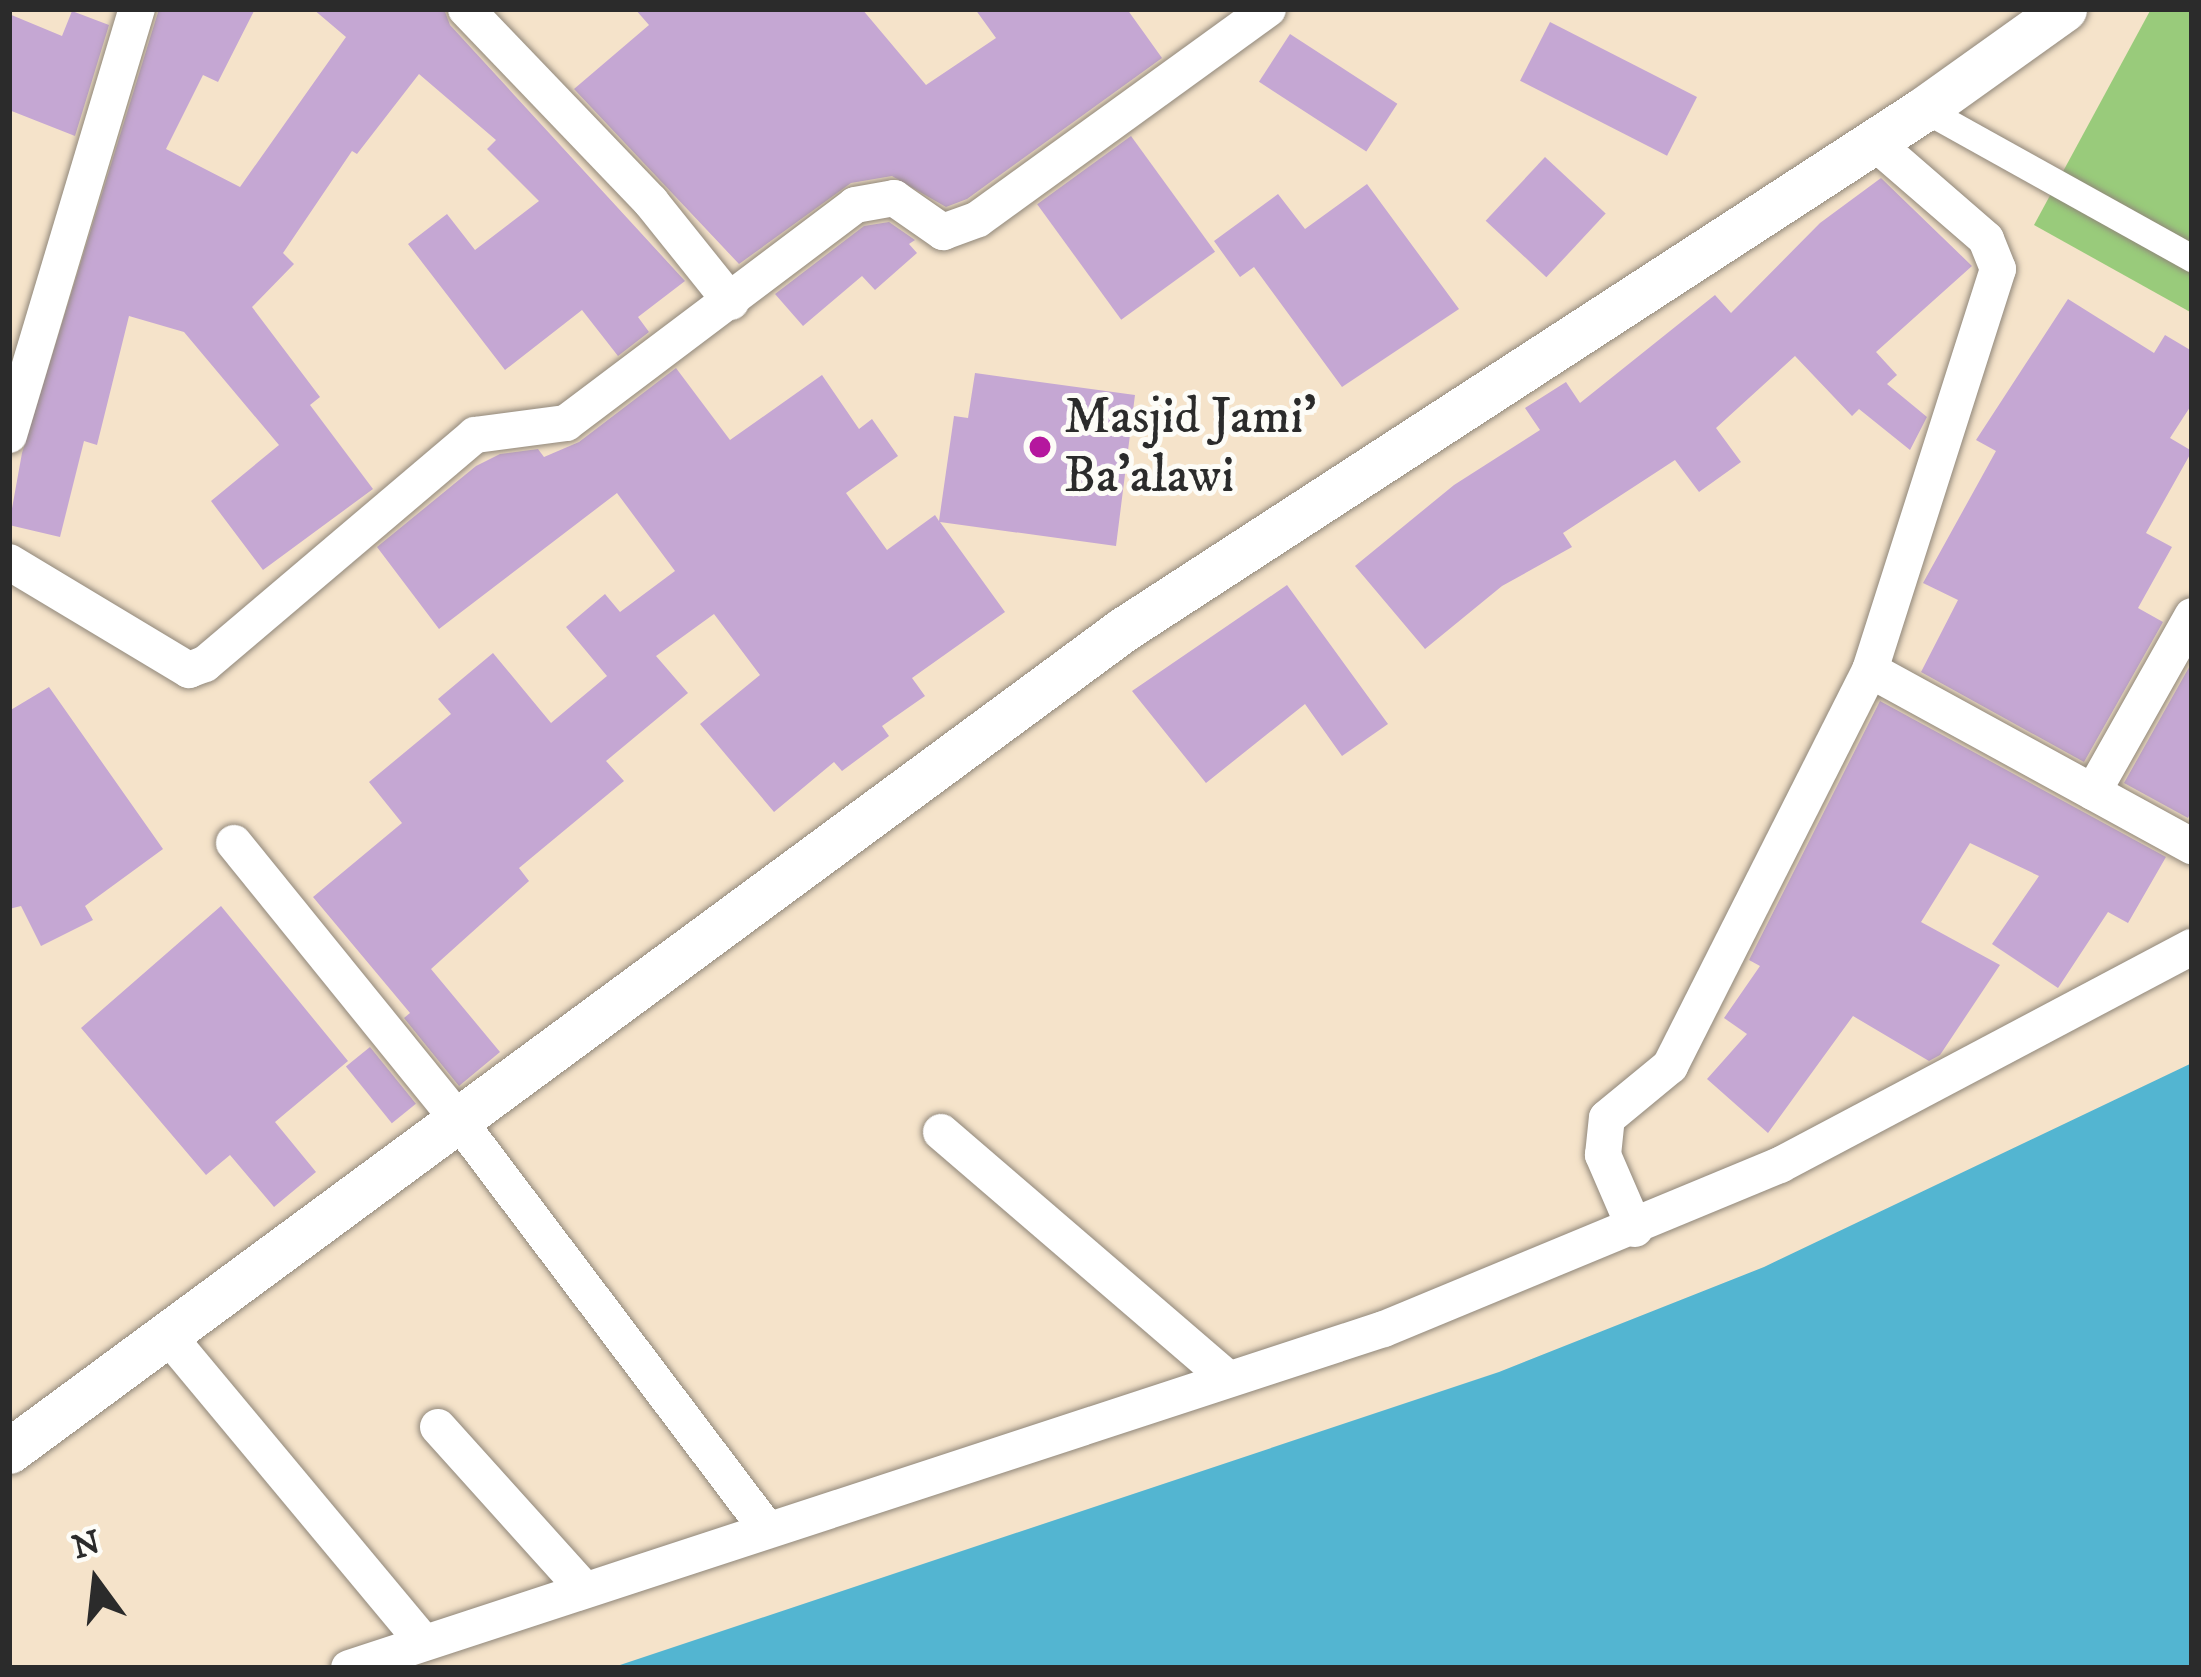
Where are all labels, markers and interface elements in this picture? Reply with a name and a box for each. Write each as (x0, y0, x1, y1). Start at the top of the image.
place label: Masjid Jami' Ba'alawi (1064, 387, 1316, 507)
marker: Masjid Jami' Ba'alawi (1027, 434, 1053, 460)
north arrow (36, 1521, 156, 1641)
text: N (68, 1522, 105, 1569)

